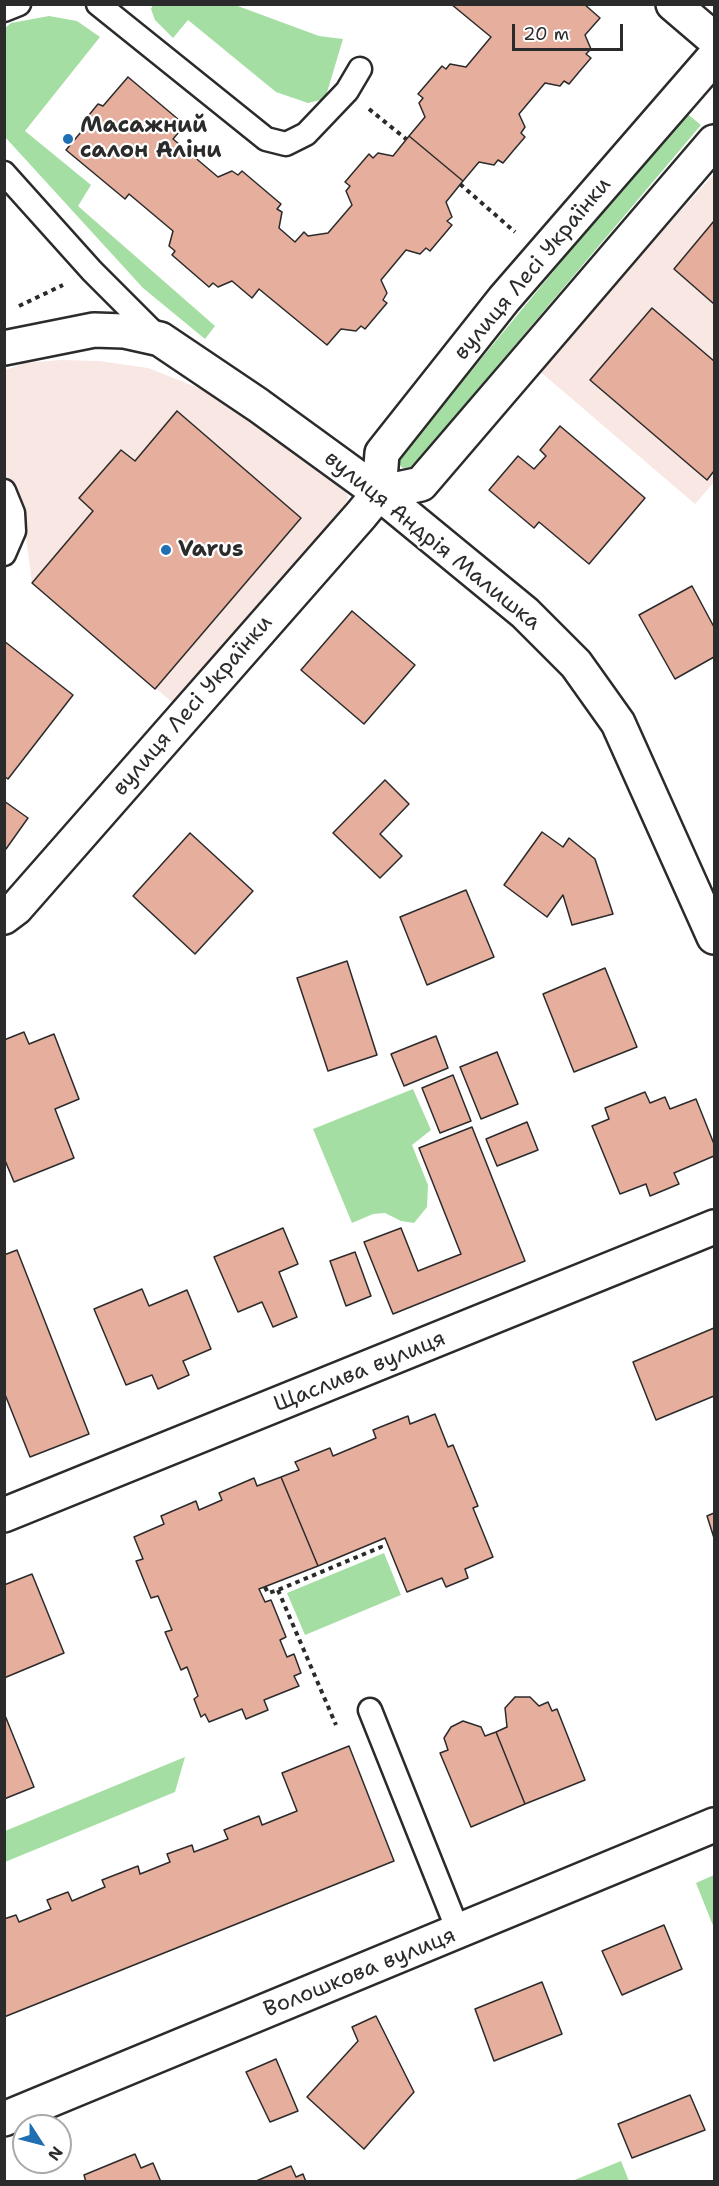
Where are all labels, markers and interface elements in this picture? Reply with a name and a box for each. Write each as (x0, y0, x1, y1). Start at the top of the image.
scale bar (515, 12, 626, 50)
text: 20 m (523, 22, 569, 46)
place label: Масажний салон Аліни (80, 113, 221, 164)
marker: Масажний салон Аліни (61, 132, 75, 146)
street label: вулиця Лесі Українки (449, 172, 617, 366)
street label: вулиця Андрія Малишка (319, 446, 545, 636)
place label: Varus (178, 537, 244, 563)
marker: Varus (159, 543, 173, 557)
street label: вулиця Лесі Українки (107, 610, 279, 802)
street label: Щаслива вулиця (271, 1326, 449, 1418)
street label: Волошкова вулиця (260, 1922, 460, 2024)
north arrow (12, 2114, 72, 2174)
text: N (43, 2142, 68, 2165)

